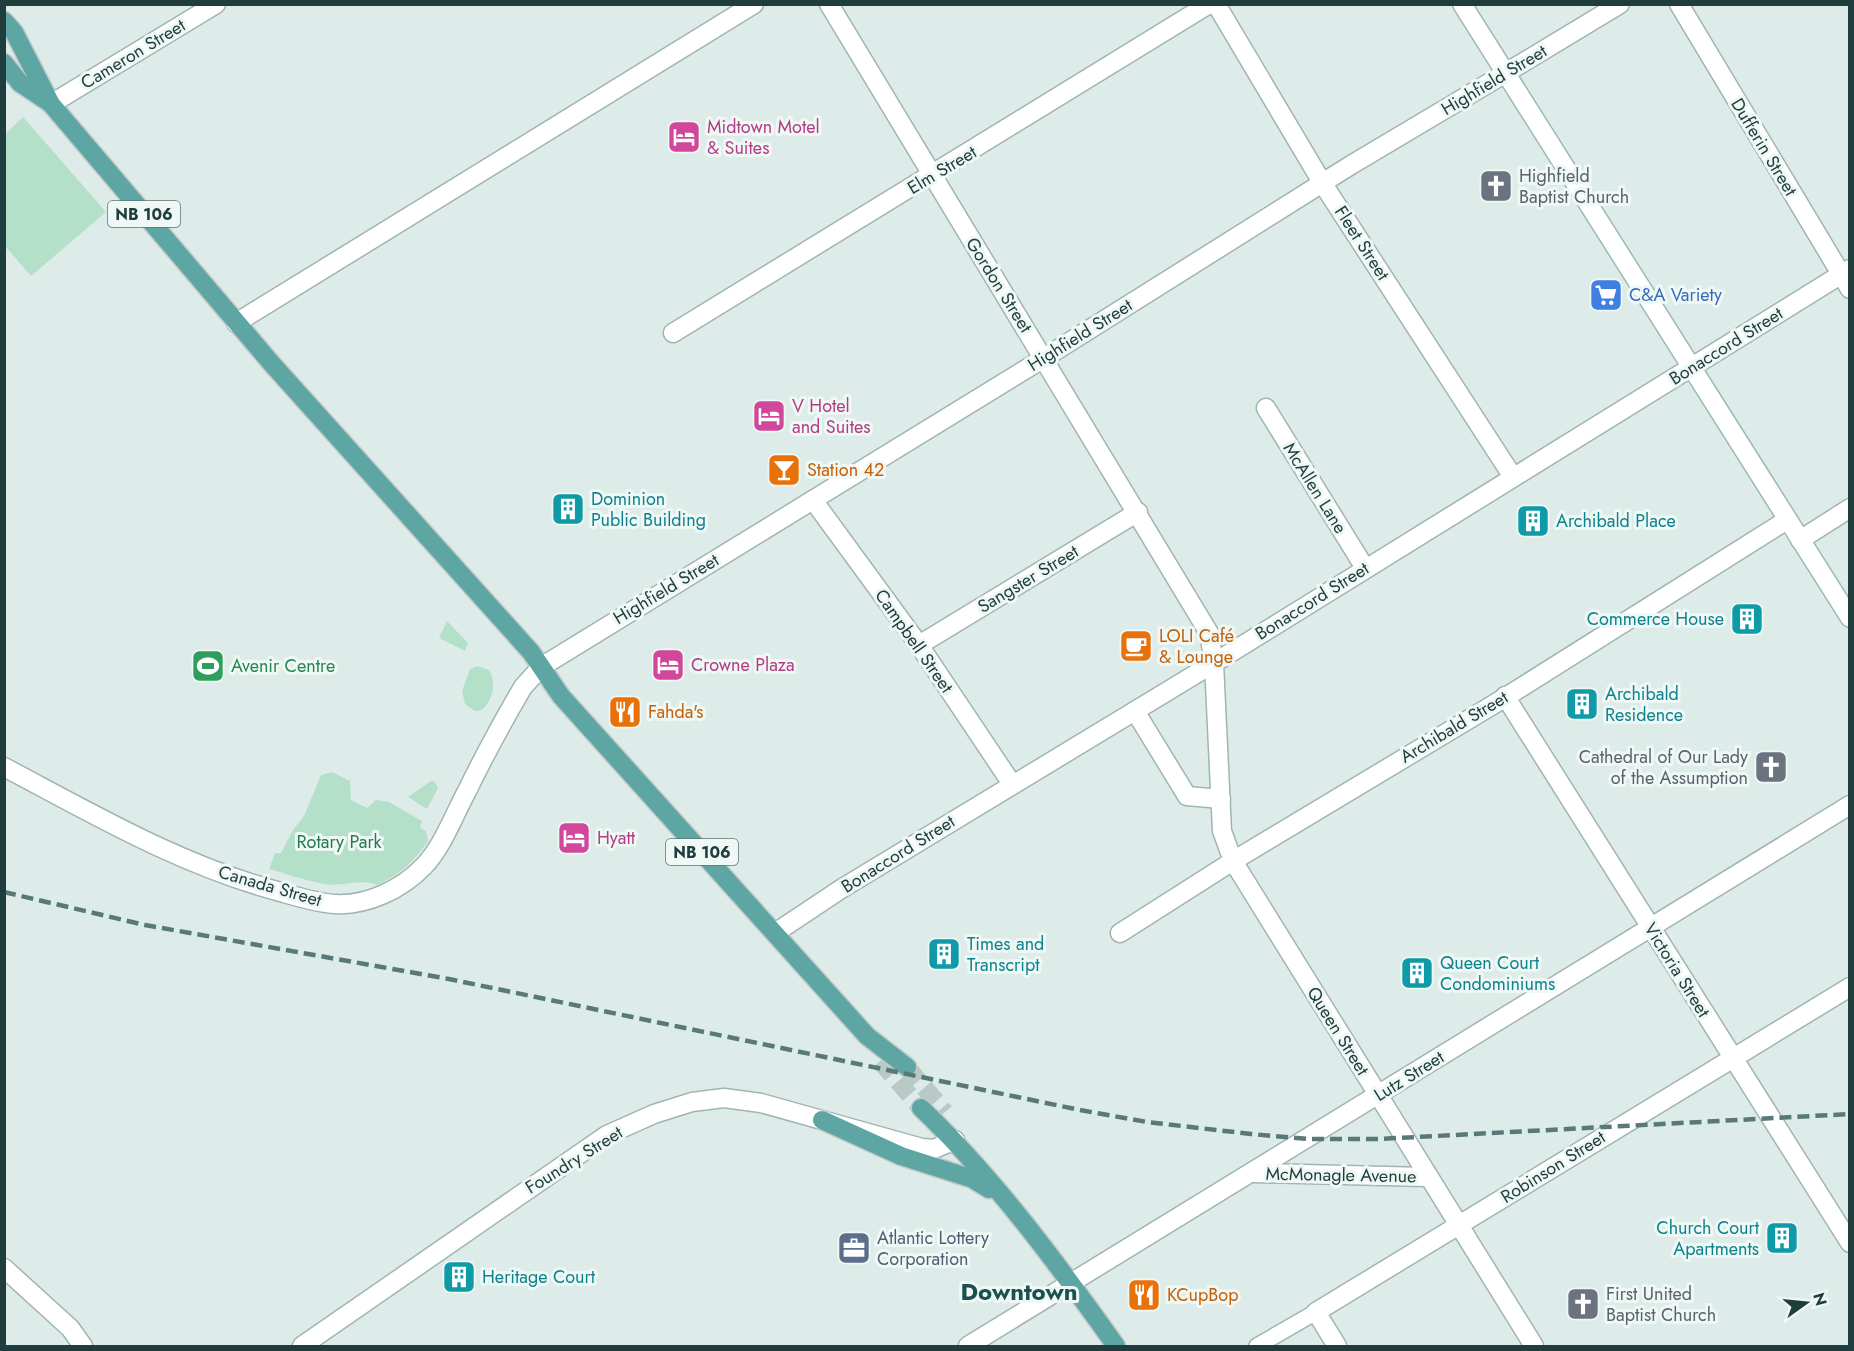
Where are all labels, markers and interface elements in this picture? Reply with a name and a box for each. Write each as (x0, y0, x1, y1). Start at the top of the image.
street label: Cameron Street (76, 12, 191, 95)
street label: Highfield Street (1436, 38, 1552, 122)
street label: Dufferin Street (1725, 93, 1804, 201)
place label: Midtown Motel & Suites (707, 114, 820, 161)
hotel icon: Midtown Motel & Suites (666, 119, 702, 155)
street label: Elm Street (903, 139, 982, 201)
place label: Highfield Baptist Church (1519, 163, 1629, 210)
church icon: Highfield Baptist Church (1478, 168, 1514, 204)
road number: NB 106 (108, 201, 180, 227)
street label: Fleet Street (1328, 201, 1396, 286)
street label: Gordon Street (959, 232, 1039, 338)
supermarket icon: C&A Variety (1588, 277, 1624, 313)
place label: C&A Variety (1629, 282, 1722, 308)
street label: Highfield Street (1023, 292, 1138, 378)
street label: Bonaccord Street (1664, 300, 1788, 391)
place label: V Hotel and Suites (792, 393, 871, 440)
hotel icon: V Hotel and Suites (751, 398, 787, 434)
street label: McAllen Lane (1277, 437, 1353, 539)
bar icon: Station 42 (766, 452, 802, 488)
place label: Station 42 (807, 457, 884, 483)
place label: Dominion Public Building (591, 486, 706, 533)
building icon: Dominion Public Building (550, 491, 586, 527)
building icon: Archibald Place (1515, 503, 1551, 539)
place label: Archibald Place (1556, 508, 1676, 534)
street label: Sangster Street (973, 538, 1084, 619)
street label: Highfield Street (608, 547, 724, 631)
street label: Bonaccord Street (1250, 555, 1374, 646)
street label: Campbell Street (869, 584, 960, 699)
building icon: Commerce House (1729, 601, 1765, 637)
place label: Commerce House (1587, 606, 1724, 632)
place label: LOLI Café & Lounge (1159, 623, 1234, 670)
cafe icon: LOLI Café & Lounge (1118, 628, 1154, 664)
hotel icon: Crowne Plaza (650, 647, 686, 683)
sports icon: Avenir Centre (190, 648, 226, 684)
place label: Crowne Plaza (691, 652, 795, 678)
place label: Avenir Centre (231, 653, 335, 679)
place label: Archibald Residence (1605, 681, 1683, 728)
street label: Archibald Street (1395, 684, 1514, 770)
building icon: Archibald Residence (1564, 686, 1600, 722)
restaurant icon: Fahda's (607, 694, 643, 730)
place label: Fahda's (648, 699, 704, 725)
place label: Cathedral of Our Lady of the Assumption (1579, 744, 1748, 791)
church icon: Cathedral of Our Lady of the Assumption (1753, 749, 1789, 785)
street label: Bonaccord Street (836, 808, 960, 899)
hotel icon: Hyatt (556, 820, 592, 856)
place label: Hyatt (597, 825, 636, 851)
park label: Rotary Park (297, 829, 382, 855)
road number: NB 106 (666, 839, 738, 865)
street label: Canada Street (215, 859, 325, 913)
street label: Victoria Street (1638, 918, 1717, 1023)
place label: Times and Transcript (967, 931, 1044, 978)
building icon: Times and Transcript (926, 936, 962, 972)
place label: Queen Court Condominiums (1440, 950, 1555, 997)
building icon: Queen Court Condominiums (1399, 955, 1435, 991)
street label: Queen Street (1300, 982, 1376, 1081)
street label: Lutz Street (1369, 1044, 1450, 1108)
street label: Foundry Street (520, 1119, 628, 1200)
street label: Robinson Street (1496, 1124, 1611, 1210)
street label: McMonagle Avenue (1265, 1161, 1417, 1189)
place label: Church Court Apartments (1656, 1215, 1760, 1262)
building icon: Church Court Apartments (1764, 1220, 1800, 1256)
place label: Atlantic Lottery Corporation (877, 1225, 989, 1272)
office icon: Atlantic Lottery Corporation (836, 1230, 872, 1266)
building icon: Heritage Court (441, 1259, 477, 1295)
place label: Heritage Court (482, 1264, 596, 1290)
north arrow (1776, 1273, 1836, 1333)
district label: Downtown (961, 1274, 1077, 1309)
restaurant icon: KCupBop (1126, 1277, 1162, 1313)
place label: First United Baptist Church (1606, 1281, 1716, 1328)
place label: KCupBop (1167, 1282, 1238, 1308)
church icon: First United Baptist Church (1565, 1286, 1601, 1322)
text: N (1807, 1290, 1833, 1308)

